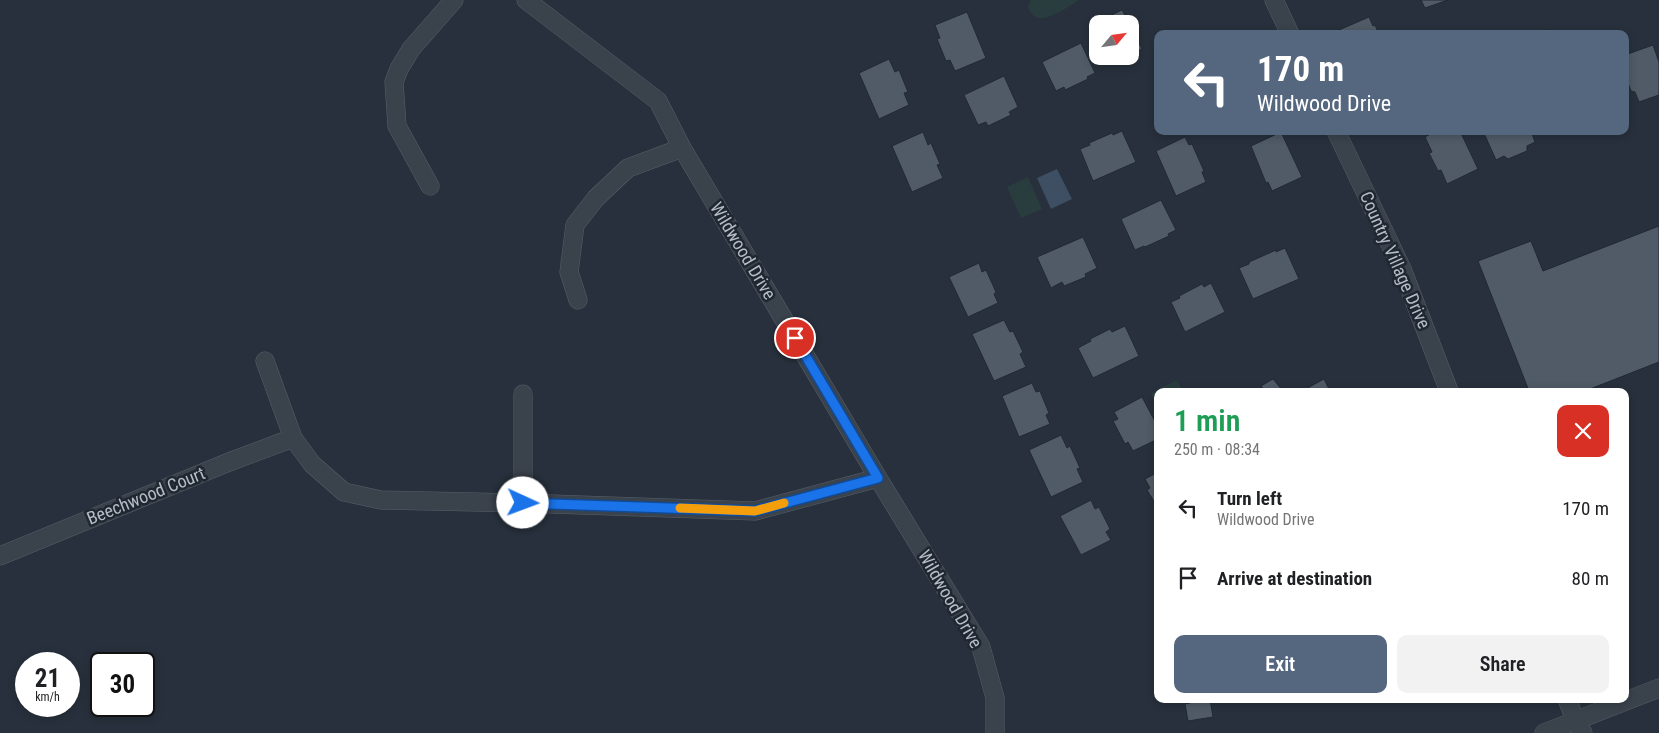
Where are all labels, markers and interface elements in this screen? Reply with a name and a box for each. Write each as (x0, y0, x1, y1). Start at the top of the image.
north arrow (1089, 15, 1139, 65)
map controls (1089, 15, 1139, 65)
text: 170 m (1257, 49, 1344, 90)
icon: left (1174, 50, 1239, 115)
text: Wildwood Drive (1257, 91, 1391, 116)
street label: Country Village Drive (1356, 188, 1435, 332)
street label: Wildwood Drive (706, 198, 781, 303)
pin (774, 317, 816, 359)
icon: arrive (781, 324, 809, 352)
text: 1 min (1174, 403, 1240, 438)
button: close (1557, 405, 1609, 457)
text: 250 m · 08:34 (1174, 440, 1260, 459)
street label: Beechwood Court (84, 462, 208, 529)
position arrow (496, 476, 548, 528)
text: Turn left (1217, 487, 1282, 510)
icon: left (1174, 494, 1202, 522)
text: 170 m (1562, 497, 1609, 520)
text: Wildwood Drive (1217, 510, 1314, 529)
street label: Wildwood Drive (914, 546, 987, 651)
icon: arrive (1174, 564, 1202, 592)
text: Arrive at destination (1217, 567, 1372, 590)
text: 80 m (1572, 567, 1609, 590)
button: Exit (1174, 635, 1387, 693)
button: Share (1397, 635, 1609, 693)
speed limit sign: 30 (90, 652, 155, 717)
text: 21 (35, 664, 60, 693)
text: km/h (35, 690, 60, 704)

